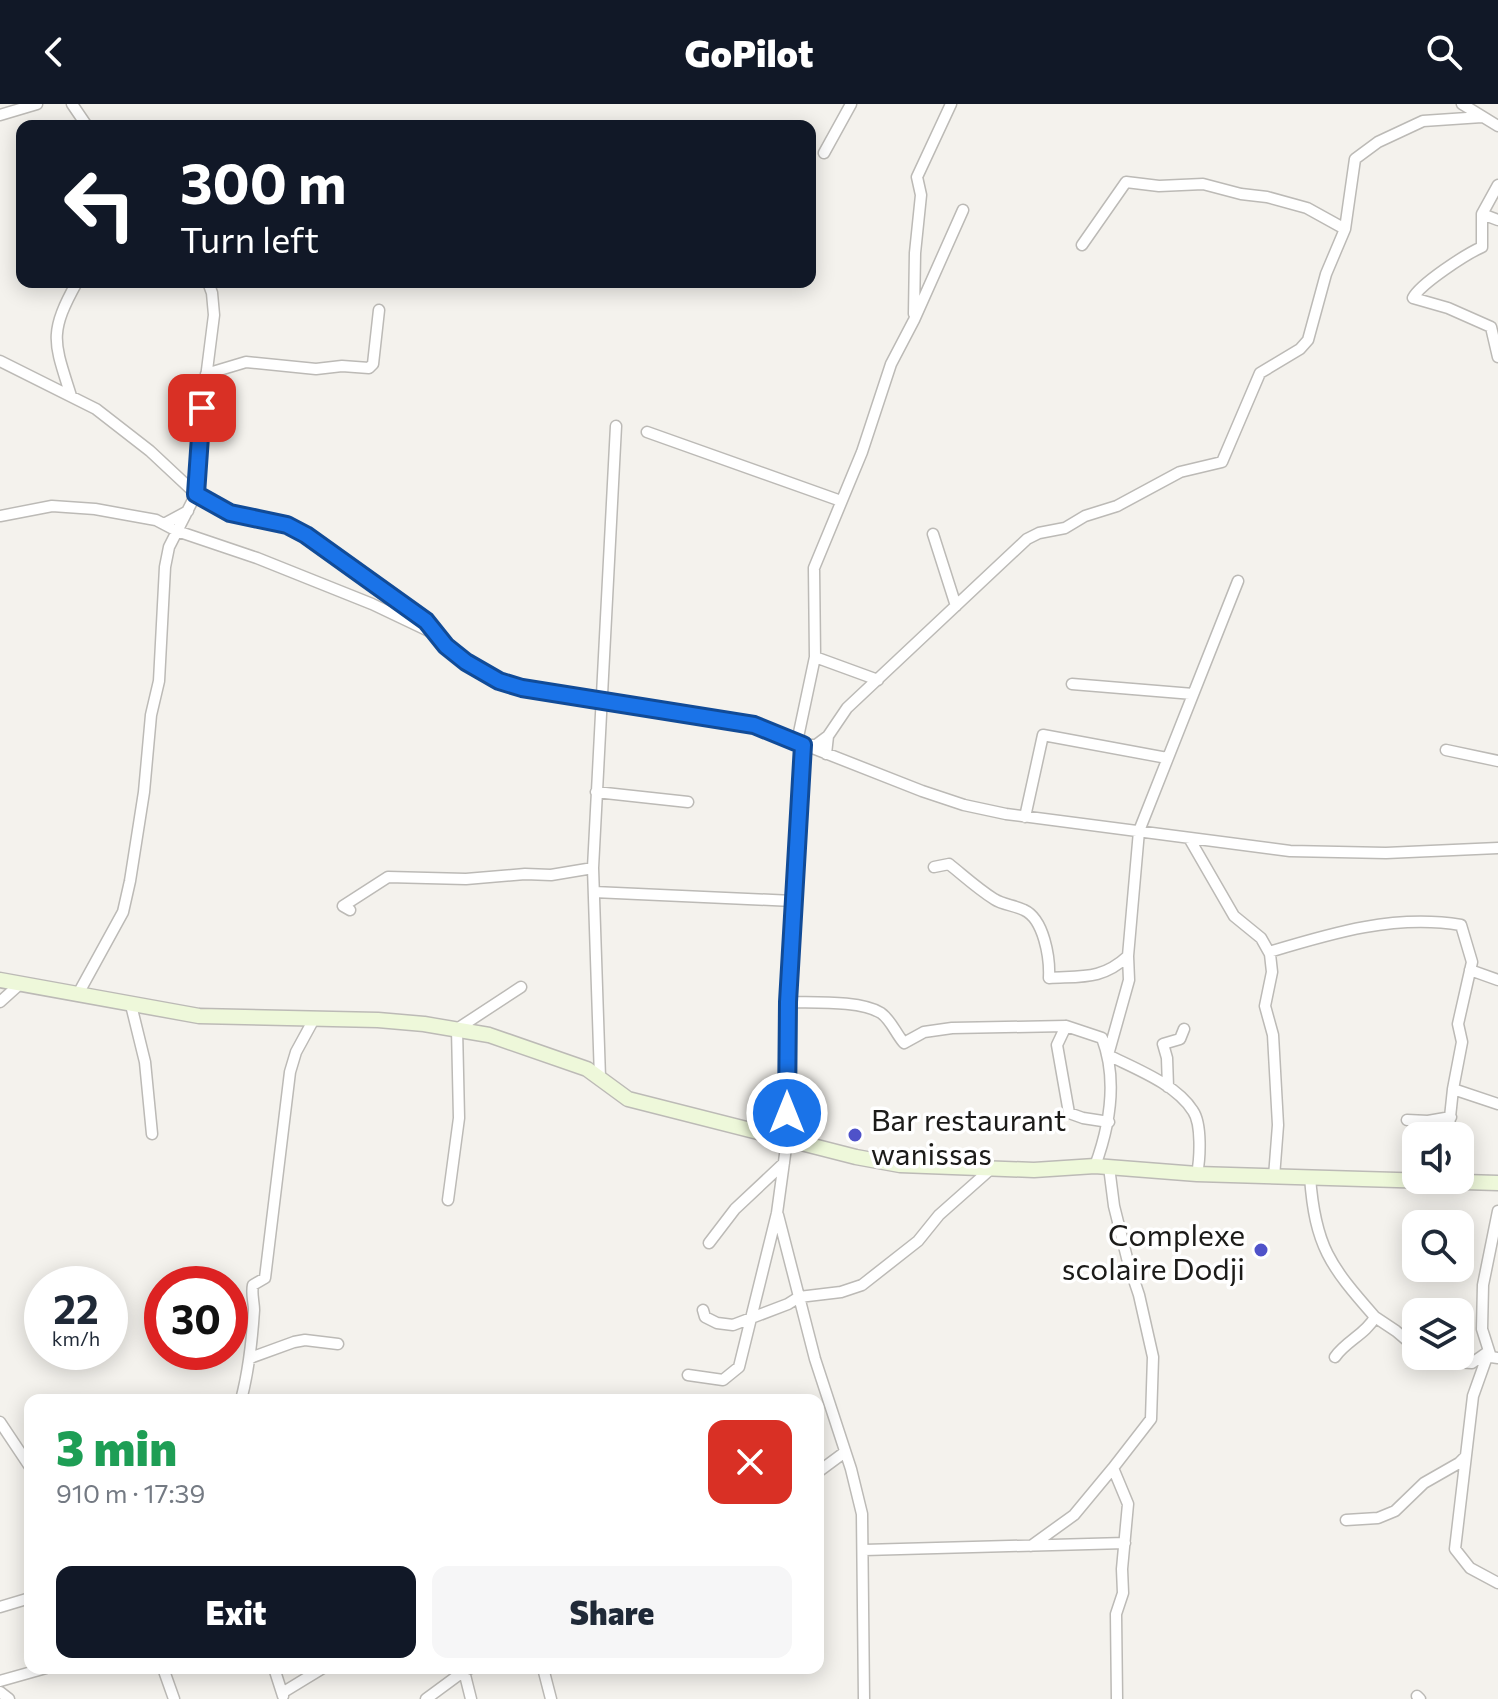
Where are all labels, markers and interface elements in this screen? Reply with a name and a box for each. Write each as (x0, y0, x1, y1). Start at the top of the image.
icon: back (32, 30, 76, 74)
text: GoPilot (684, 30, 814, 74)
icon: search (1422, 30, 1466, 74)
text: 300 m (180, 147, 347, 216)
icon: left (48, 152, 152, 256)
text: Turn left (180, 216, 319, 260)
pin (168, 374, 236, 442)
icon: arrive (180, 386, 224, 430)
position arrow (745, 1071, 829, 1155)
place label: Bar restaurant wanissas (871, 1100, 1066, 1171)
map controls (1402, 1122, 1474, 1370)
button: sound (1402, 1122, 1474, 1194)
marker: Bar restaurant wanissas (846, 1126, 864, 1144)
button: search (1402, 1210, 1474, 1282)
place label: Complexe scolaire Dodji (1062, 1215, 1245, 1286)
marker: Complexe scolaire Dodji (1252, 1241, 1270, 1259)
speed limit sign: 30 (144, 1266, 248, 1370)
text: 22 (53, 1283, 99, 1332)
button: layers (1402, 1298, 1474, 1370)
text: km/h (52, 1326, 100, 1350)
text: 3 min (56, 1417, 177, 1476)
button: close (708, 1420, 792, 1504)
text: 910 m · 17:39 (56, 1477, 205, 1508)
button: Exit (56, 1566, 416, 1658)
button: Share (432, 1566, 792, 1658)

